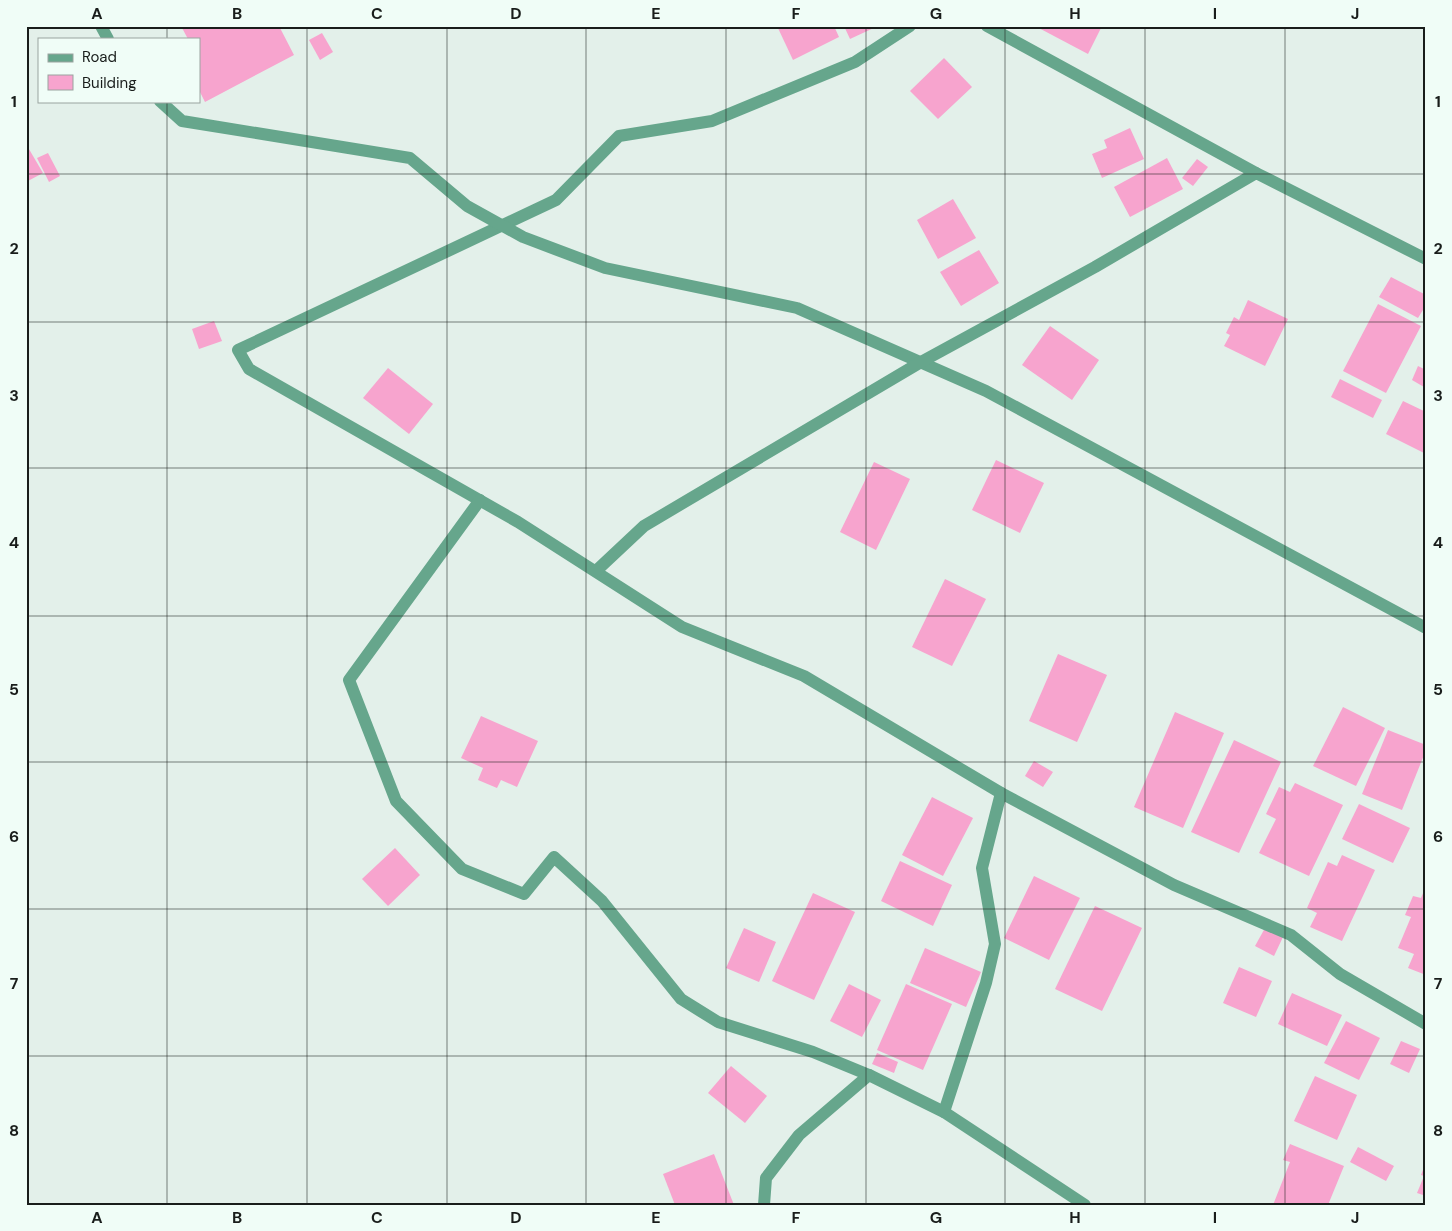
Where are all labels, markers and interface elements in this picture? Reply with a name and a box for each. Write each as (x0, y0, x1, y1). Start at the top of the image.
text: A (91, 3, 103, 24)
text: B (232, 3, 242, 24)
text: C (371, 3, 383, 24)
text: D (510, 3, 522, 24)
text: E (651, 3, 661, 24)
text: F (792, 3, 801, 24)
text: G (930, 3, 942, 24)
text: H (1069, 3, 1081, 24)
text: I (1213, 3, 1217, 24)
text: J (1351, 3, 1359, 24)
legend (38, 38, 200, 102)
text: Road (82, 47, 117, 67)
text: Building (82, 73, 137, 93)
text: 1 (11, 91, 17, 112)
text: 1 (1435, 91, 1441, 112)
text: 2 (9, 238, 19, 259)
text: 2 (1433, 238, 1443, 259)
text: 3 (9, 385, 19, 406)
text: 3 (1433, 385, 1443, 406)
text: 4 (9, 532, 19, 553)
text: 4 (1433, 532, 1443, 553)
text: 5 (9, 679, 19, 700)
text: 5 (1433, 679, 1443, 700)
text: 6 (9, 826, 19, 847)
text: 6 (1433, 826, 1443, 847)
text: 7 (10, 973, 19, 994)
text: 7 (1434, 973, 1443, 994)
text: 8 (9, 1120, 19, 1141)
text: 8 (1433, 1120, 1443, 1141)
text: A (91, 1207, 103, 1228)
text: B (232, 1207, 242, 1228)
text: C (371, 1207, 383, 1228)
text: D (510, 1207, 522, 1228)
text: E (651, 1207, 661, 1228)
text: F (792, 1207, 801, 1228)
text: G (930, 1207, 942, 1228)
text: H (1069, 1207, 1081, 1228)
text: I (1213, 1207, 1217, 1228)
text: J (1351, 1207, 1359, 1228)

